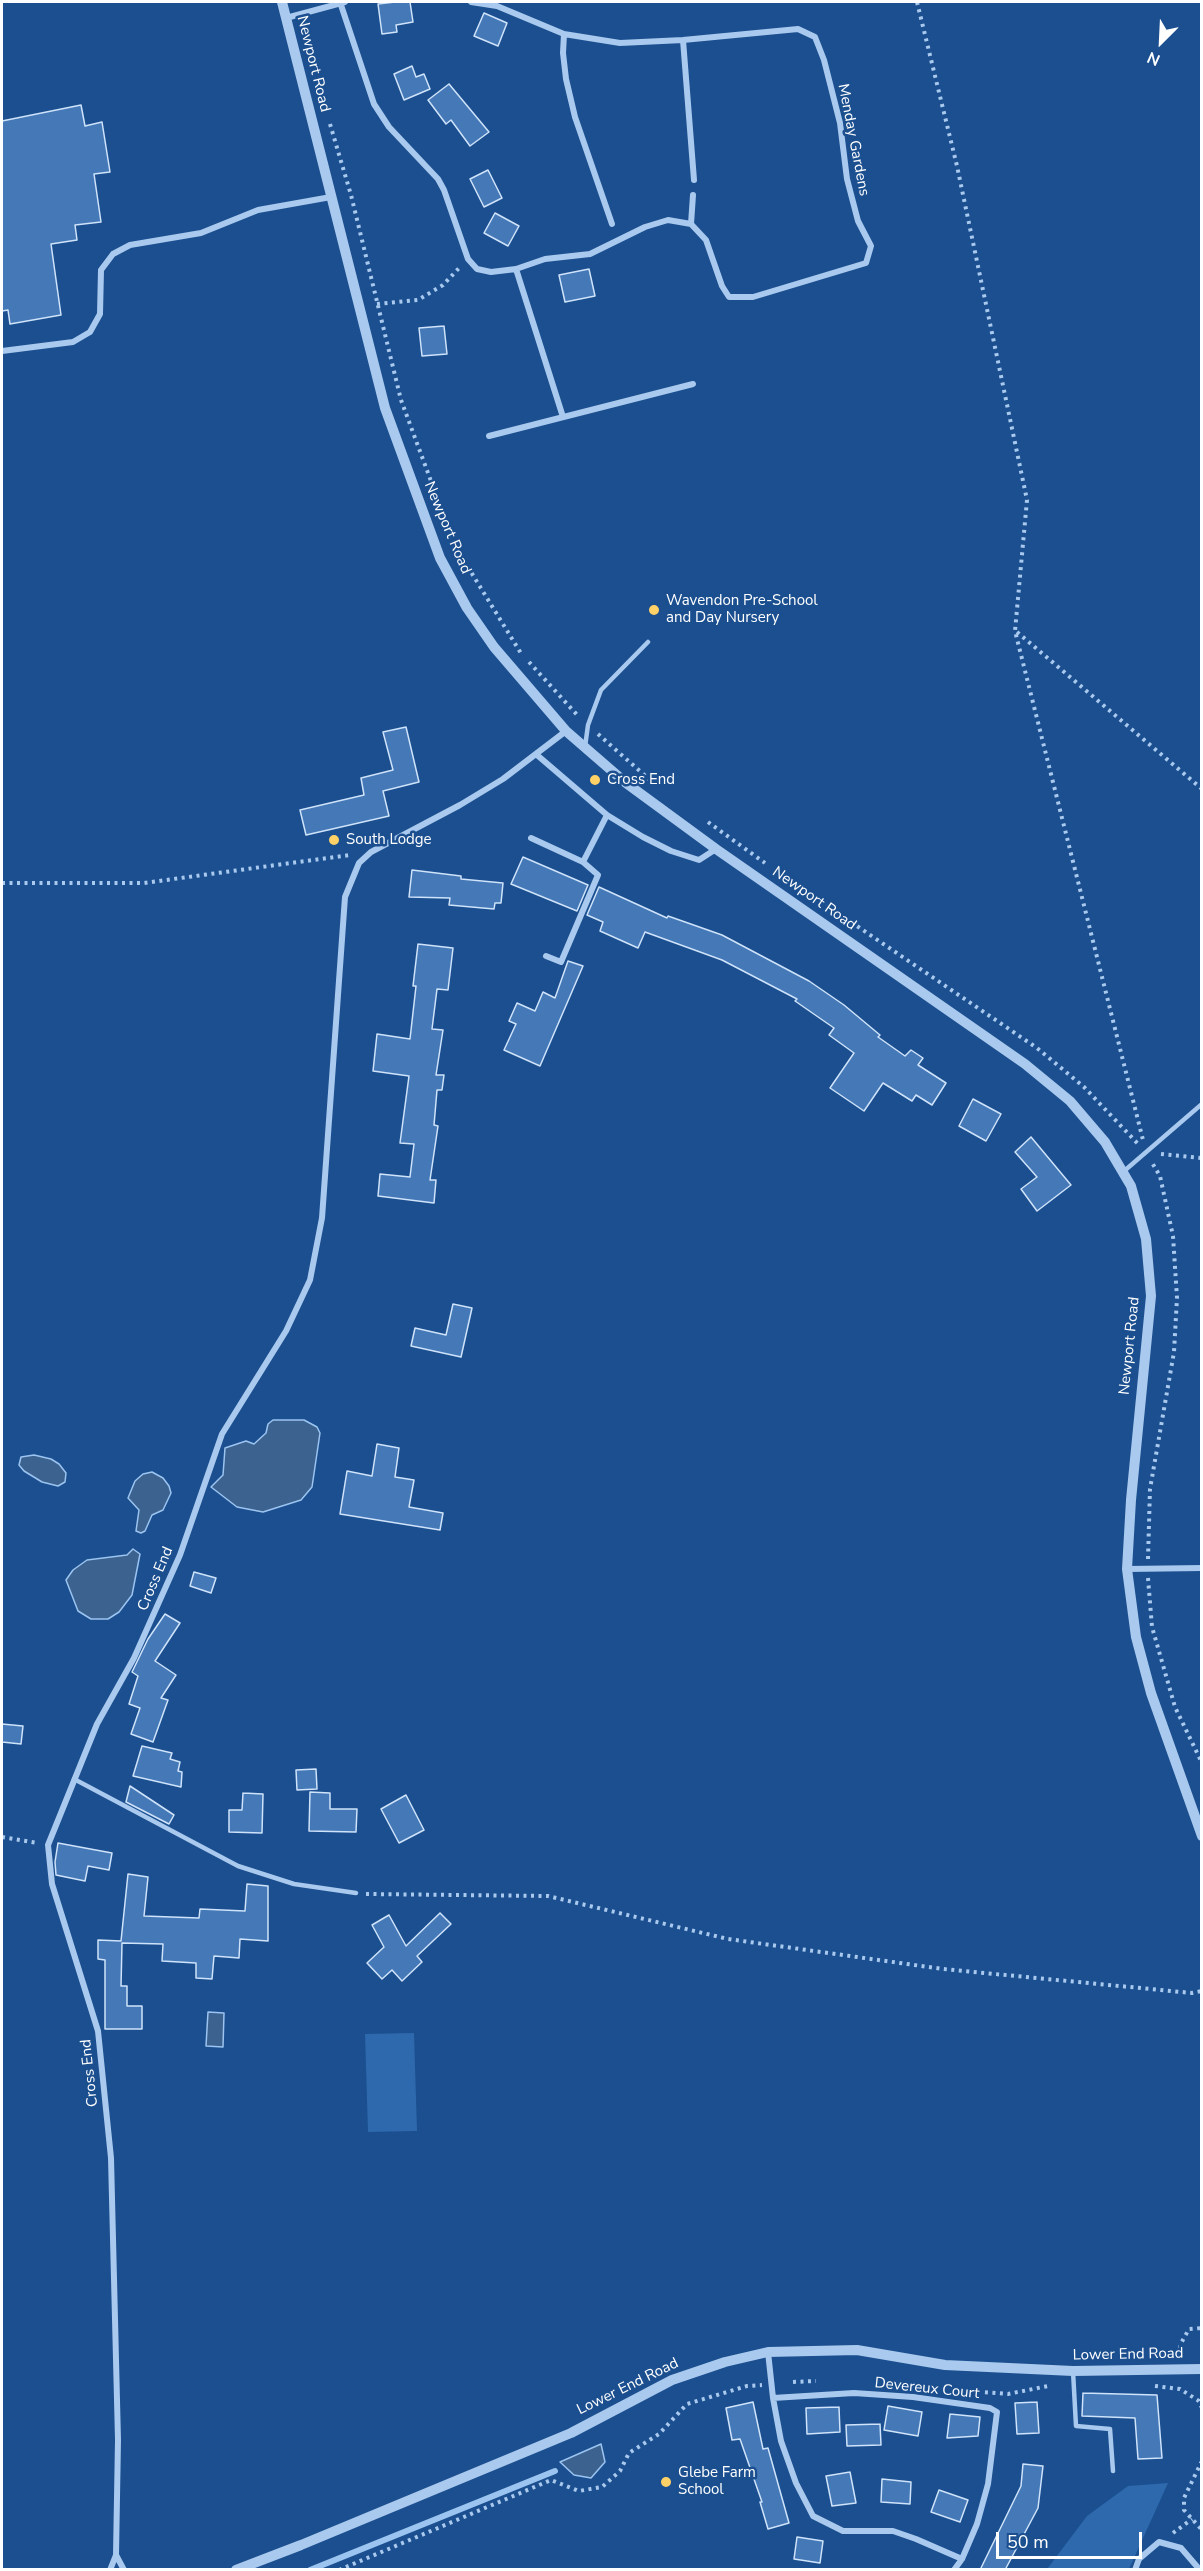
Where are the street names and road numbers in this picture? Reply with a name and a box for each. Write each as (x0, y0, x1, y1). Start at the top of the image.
street label: Newport Road (292, 14, 334, 114)
street label: Menday Gardens (833, 82, 873, 198)
street label: Newport Road (419, 479, 475, 577)
street label: Newport Road (769, 863, 859, 935)
street label: Newport Road (1116, 1296, 1144, 1396)
street label: Cross End (134, 1544, 178, 1614)
street label: Cross End (77, 2038, 103, 2108)
street label: Lower End Road (1072, 2345, 1184, 2365)
street label: Lower End Road (574, 2355, 682, 2419)
street label: Devereux Court (874, 2375, 980, 2403)

